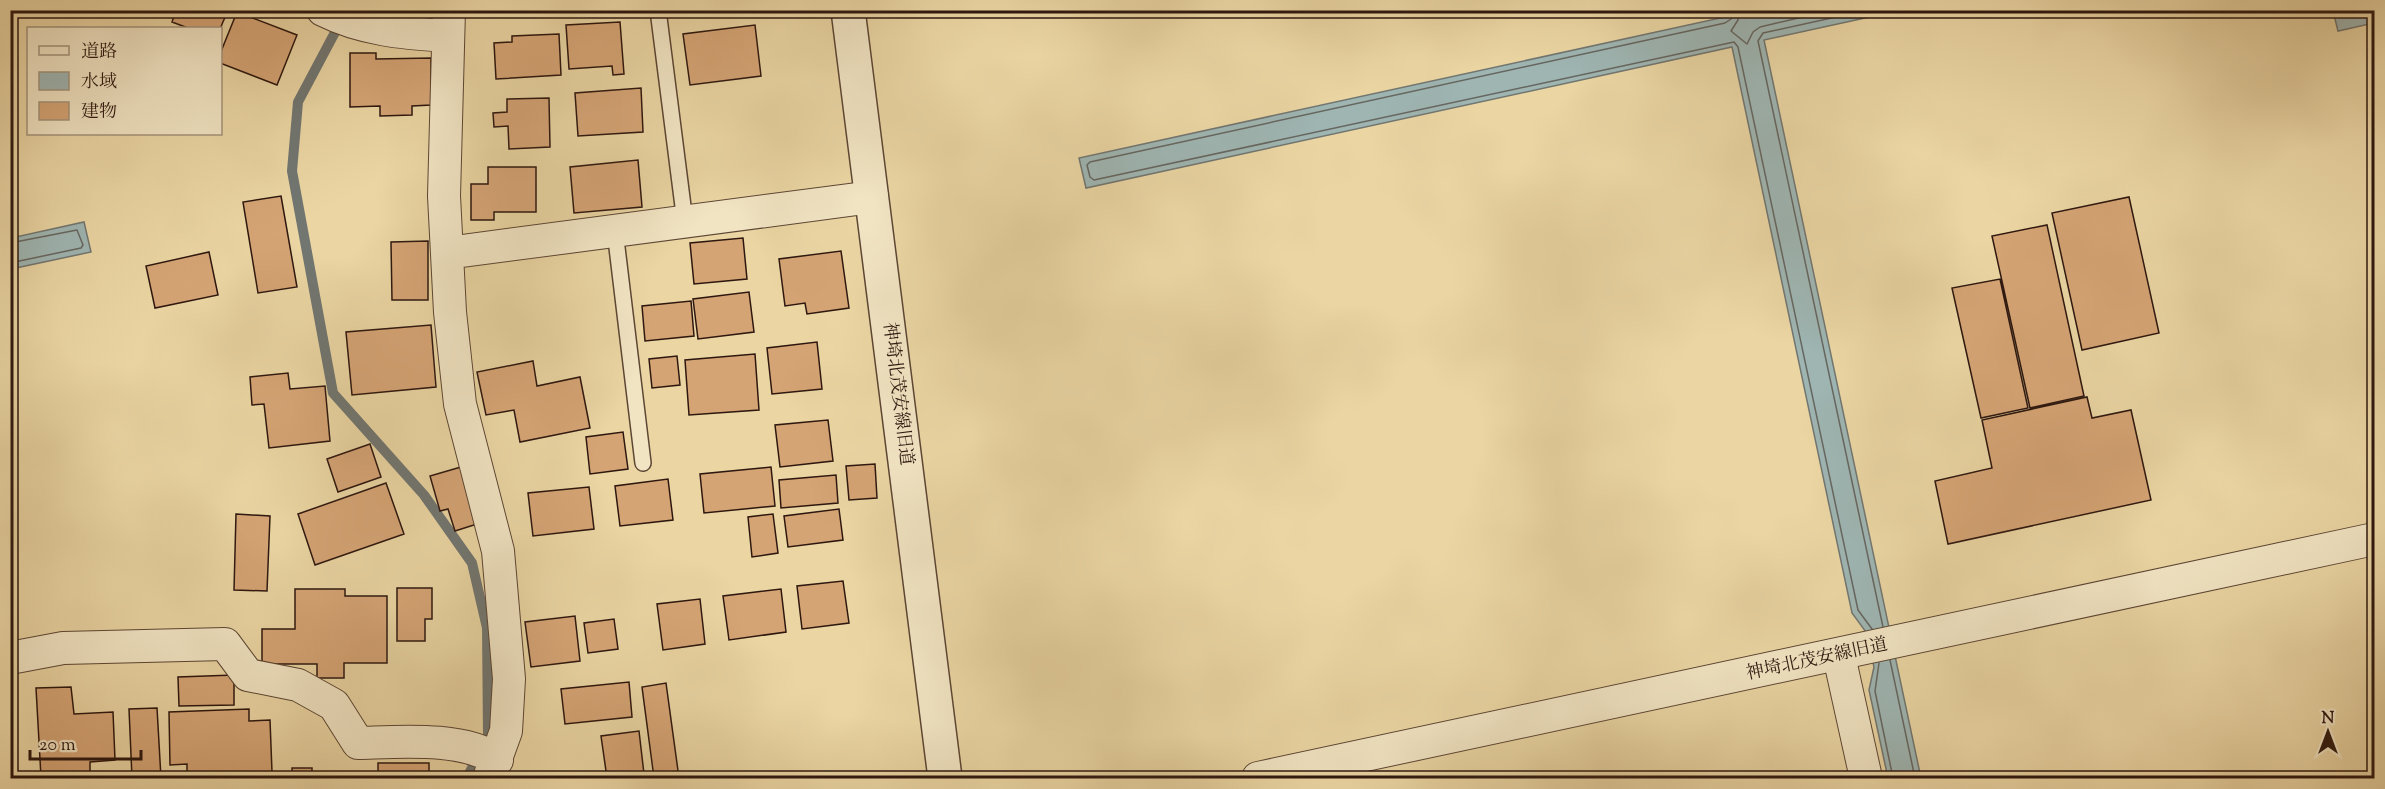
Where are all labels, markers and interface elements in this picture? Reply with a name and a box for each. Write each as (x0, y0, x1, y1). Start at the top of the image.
legend (27, 27, 222, 135)
text: 道路 (81, 40, 117, 66)
text: 水域 (81, 70, 117, 96)
text: 建物 (81, 100, 117, 126)
street label: 神埼北茂安線旧道 (875, 321, 919, 467)
street label: 神埼北茂安線旧道 (1744, 632, 1890, 688)
north arrow (2298, 702, 2358, 762)
text: N (2322, 708, 2335, 731)
scale bar (30, 723, 141, 761)
text: 20 m (39, 733, 76, 759)

